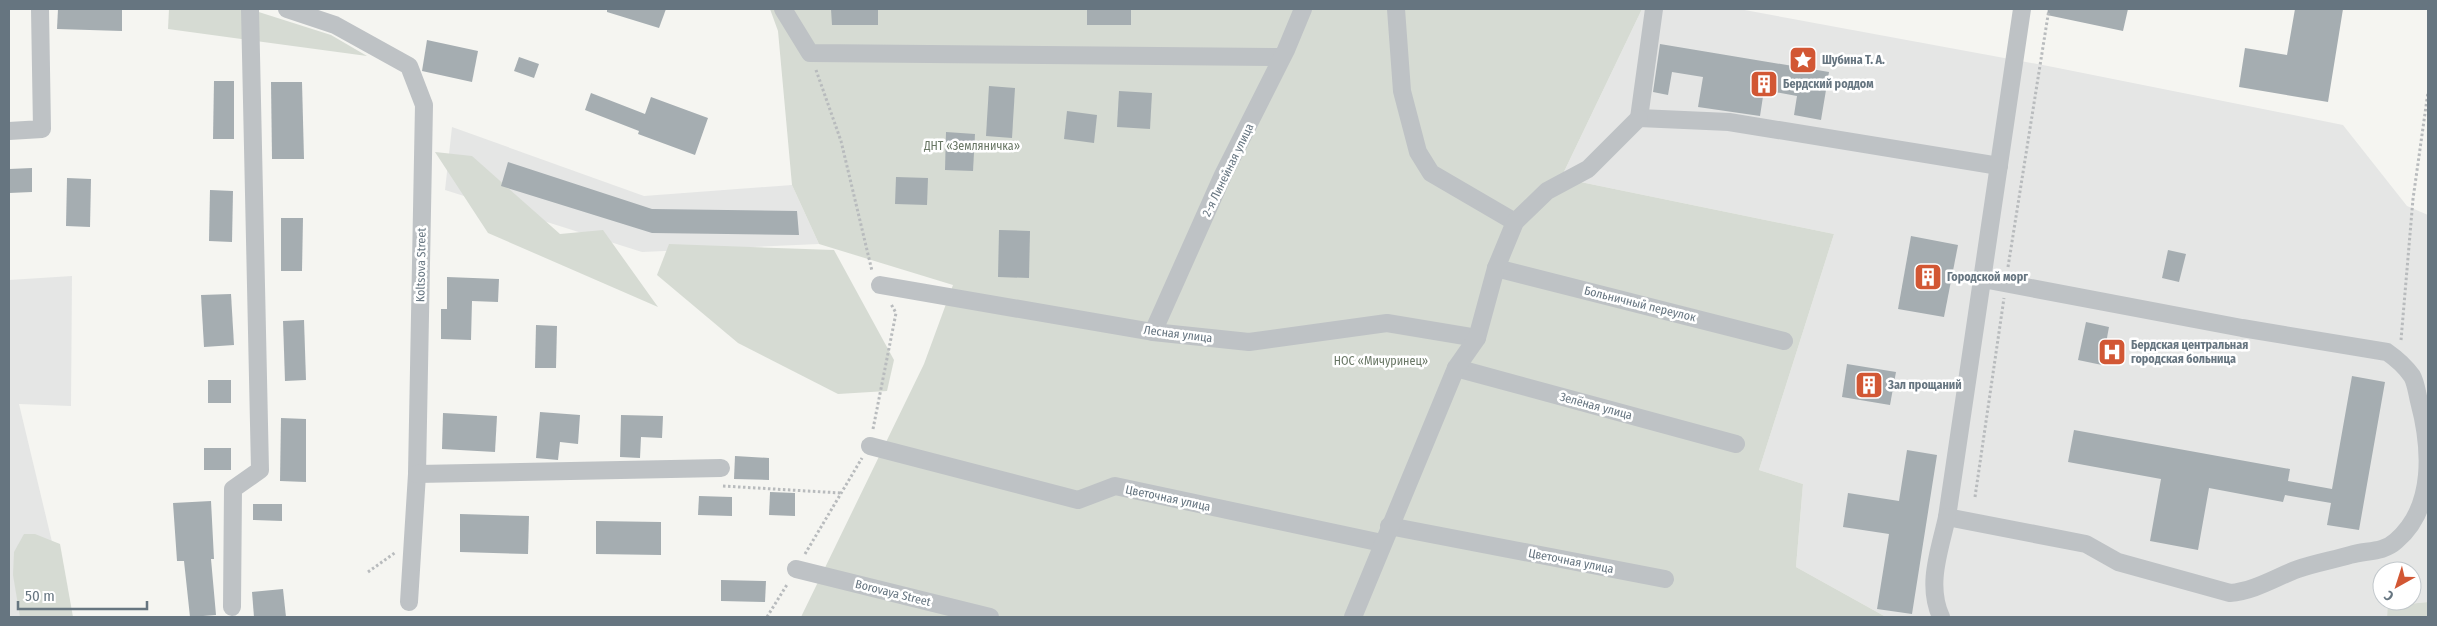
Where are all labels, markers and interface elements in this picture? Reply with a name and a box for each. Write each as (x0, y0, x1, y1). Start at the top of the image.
place icon: Шубина Т. А. (1788, 45, 1818, 75)
place label: Шубина Т. А. (1822, 53, 1885, 67)
building icon: Бердский роддом (1749, 69, 1779, 99)
place label: Бердский роддом (1783, 77, 1874, 91)
street label: 2-я Линейная улица (1199, 121, 1257, 219)
park label: ДНТ «Земляничка» (923, 139, 1020, 153)
street label: Koltsova Street (413, 228, 429, 302)
building icon: Городской морг (1913, 262, 1943, 292)
place label: Городской морг (1947, 270, 2028, 284)
street label: Больничный переулок (1583, 283, 1698, 325)
street label: Лесная улица (1143, 323, 1213, 345)
hospital icon: Бердская центральная городская больница (2097, 337, 2127, 367)
place label: Бердская центральная городская больница (2131, 338, 2248, 366)
park label: НОС «Мичуринец» (1334, 354, 1428, 368)
building icon: Зал прощаний (1854, 370, 1884, 400)
place label: Зал прощаний (1887, 378, 1962, 392)
street label: Зелёная улица (1558, 390, 1634, 422)
street label: Цветочная улица (1124, 482, 1212, 514)
street label: Цветочная улица (1527, 546, 1615, 576)
north arrow (2372, 561, 2422, 611)
street label: Borovaya Street (854, 577, 932, 609)
scale bar (18, 578, 146, 610)
text: С (2380, 586, 2397, 605)
text: 50 m (25, 587, 55, 605)

